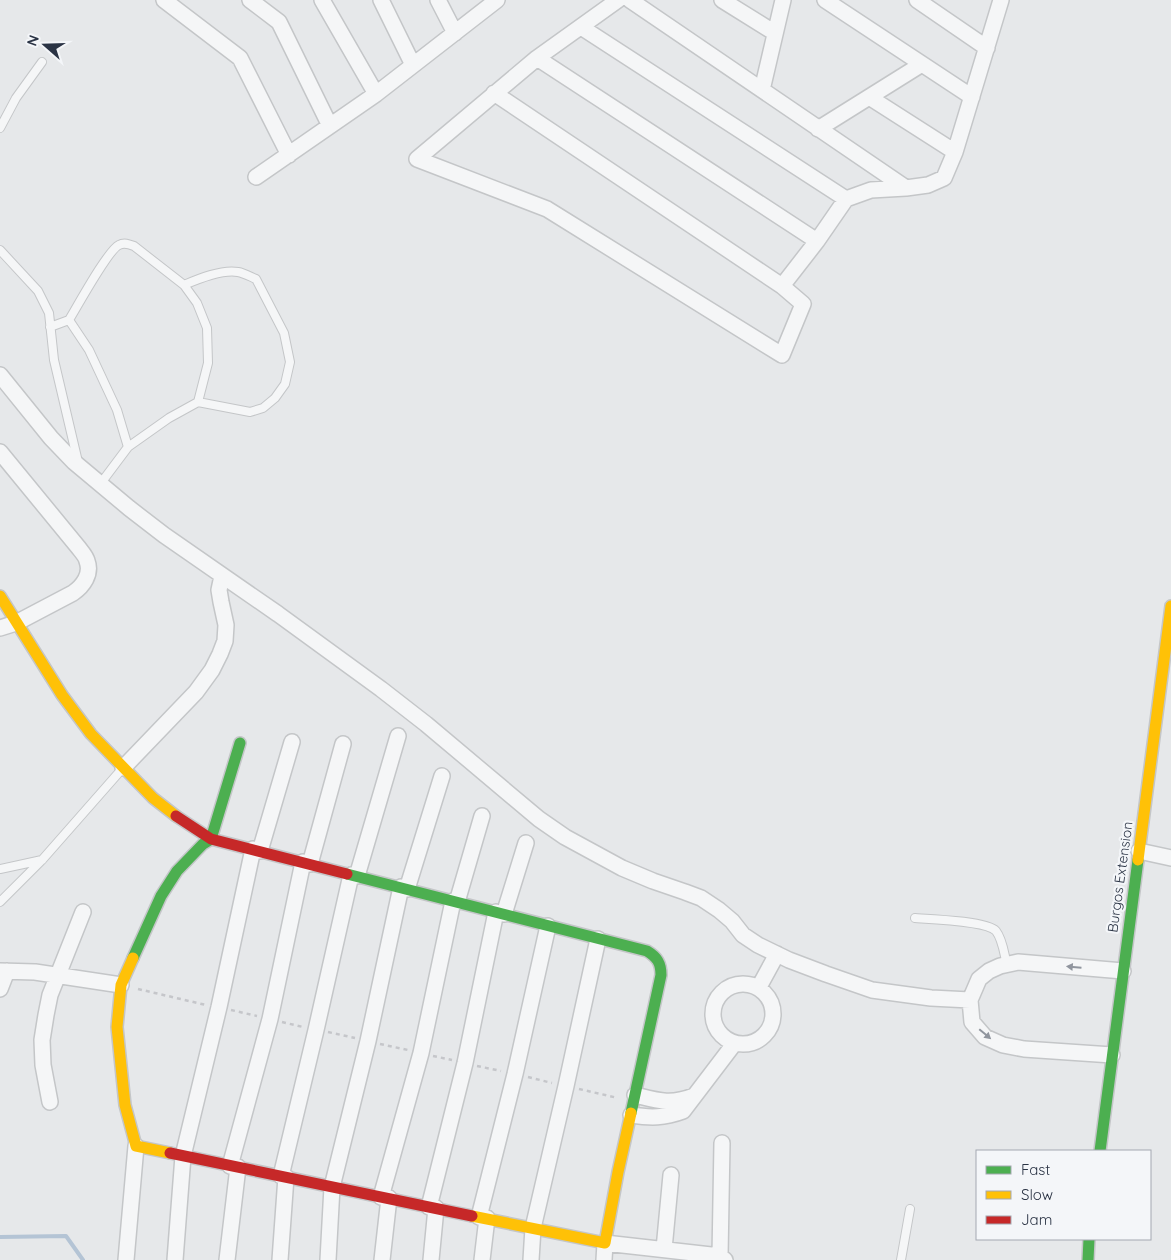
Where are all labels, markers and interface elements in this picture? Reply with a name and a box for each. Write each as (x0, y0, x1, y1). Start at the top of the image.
north arrow (20, 20, 70, 70)
text: N (23, 33, 43, 48)
street label: Burgos Extension (1103, 820, 1137, 934)
one-way arrow (1066, 963, 1082, 971)
one-way arrow (978, 1029, 991, 1040)
legend (976, 1150, 1151, 1240)
text: Fast (1021, 1160, 1050, 1179)
text: Slow (1021, 1185, 1053, 1204)
text: Jam (1021, 1210, 1052, 1229)

